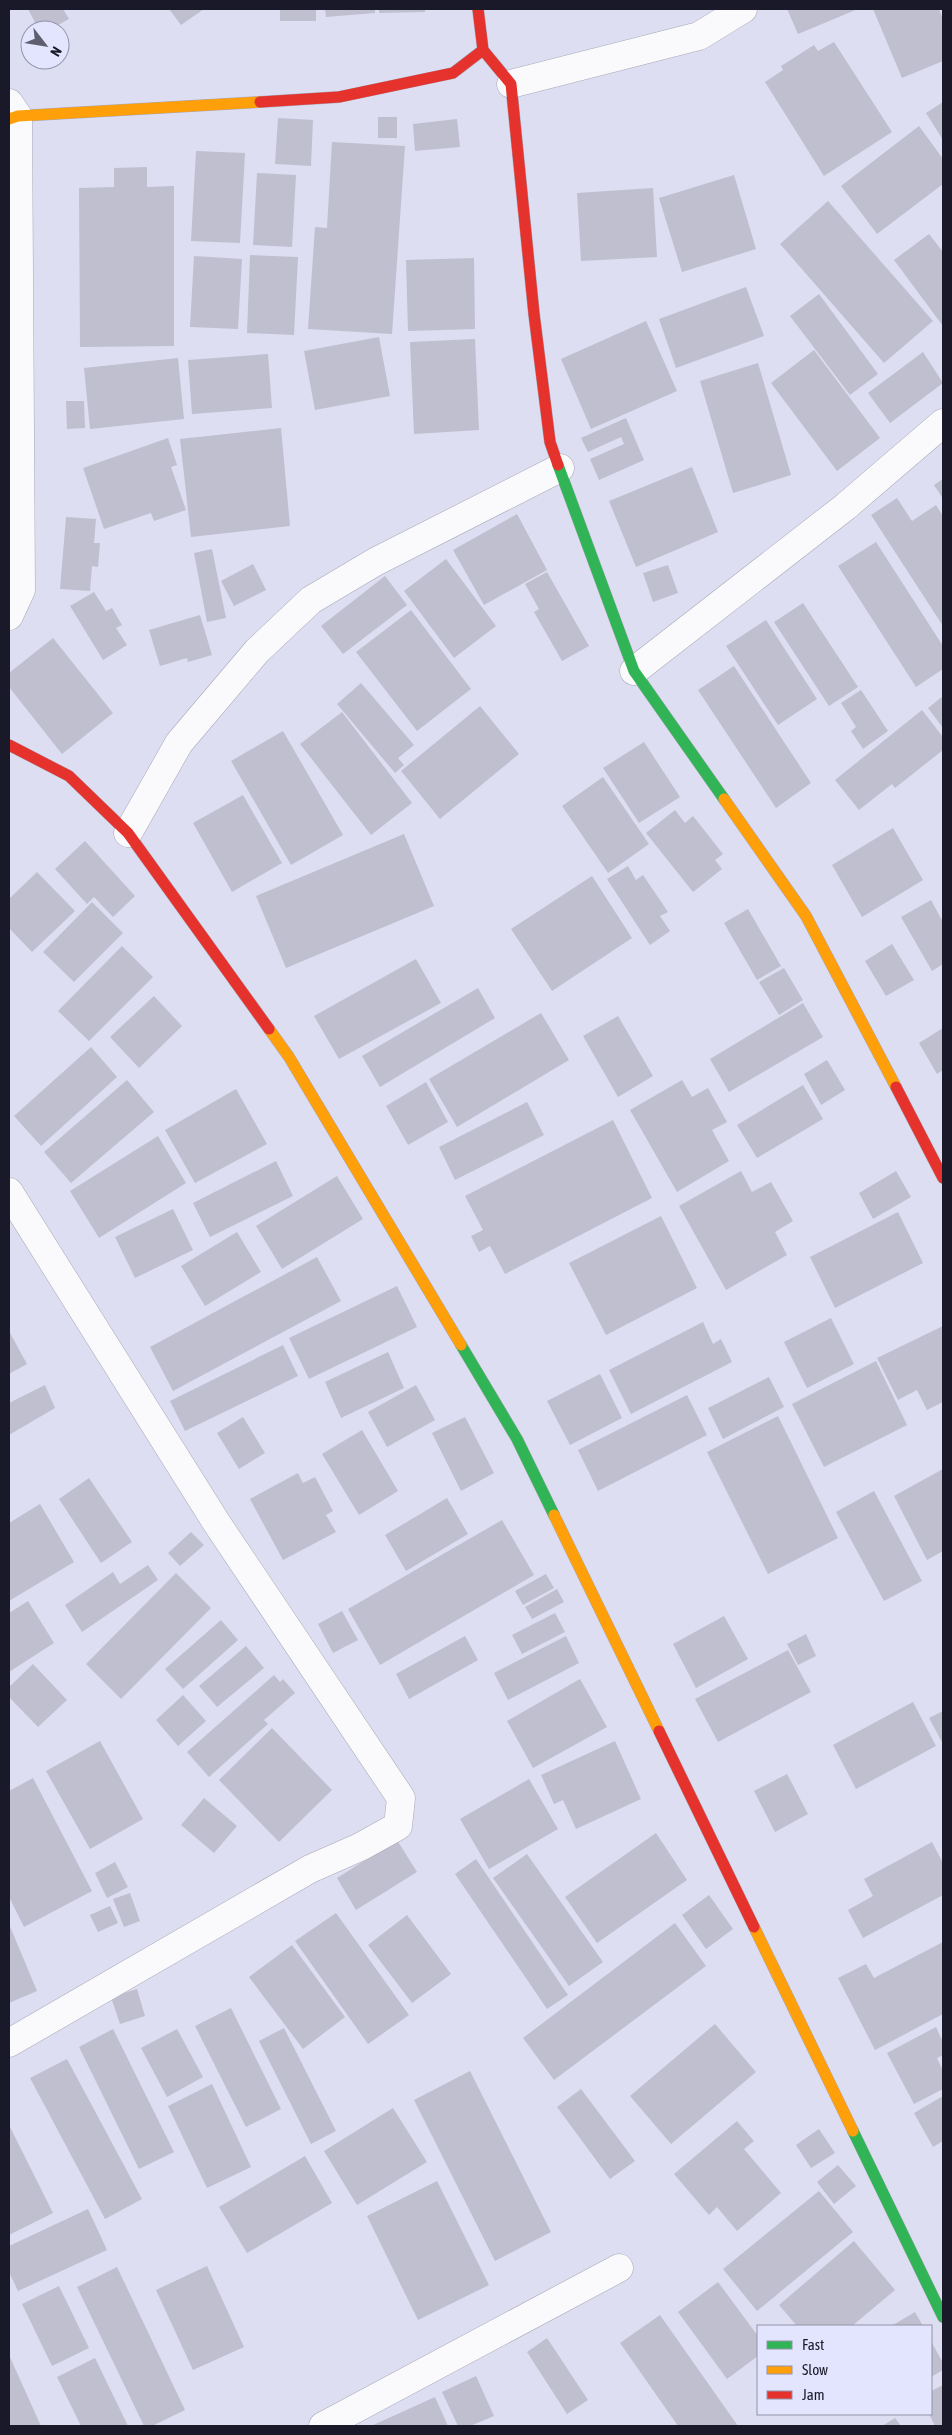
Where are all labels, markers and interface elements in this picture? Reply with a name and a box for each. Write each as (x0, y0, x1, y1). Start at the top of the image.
north arrow (20, 20, 70, 70)
text: N (47, 44, 65, 59)
legend (757, 2325, 932, 2415)
text: Fast (802, 2336, 824, 2353)
text: Slow (802, 2361, 828, 2378)
text: Jam (802, 2386, 825, 2403)

